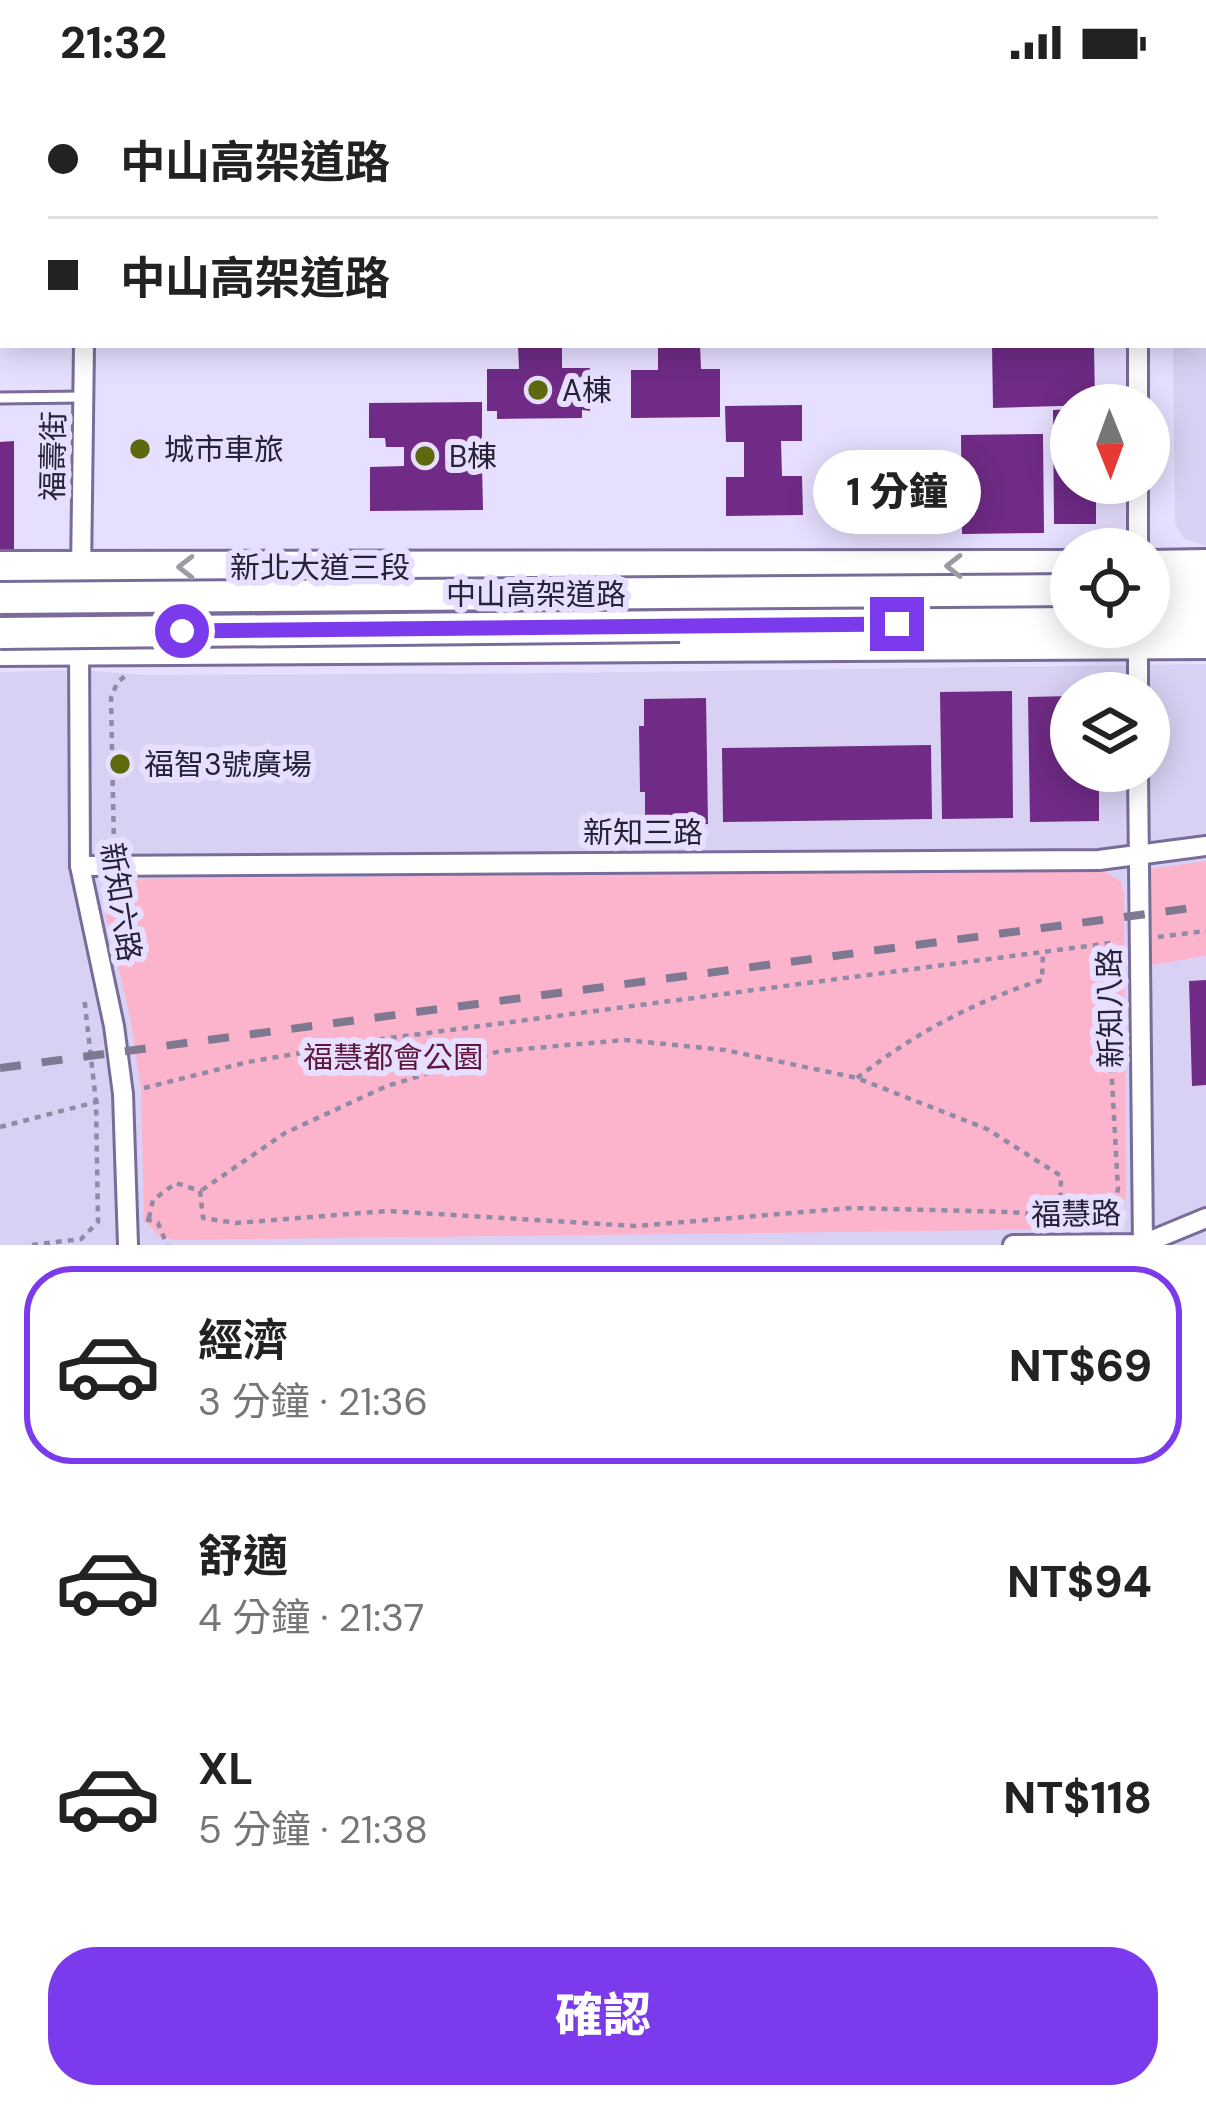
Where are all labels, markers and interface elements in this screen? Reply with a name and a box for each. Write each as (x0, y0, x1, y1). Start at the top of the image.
text: 21:32 (60, 13, 167, 72)
text: 中山高架道路 (120, 133, 390, 192)
text: 中山高架道路 (120, 249, 390, 308)
place label: A棟 (562, 371, 612, 410)
marker: A棟 (525, 377, 551, 403)
north arrow (1050, 384, 1170, 504)
map controls (1050, 384, 1170, 792)
street label: 福壽街 (33, 411, 73, 501)
place label: 城市車旅 (164, 430, 284, 469)
marker: 城市車旅 (127, 436, 153, 462)
place label: B棟 (449, 437, 497, 476)
marker: B棟 (412, 443, 438, 469)
callout: 1 分鐘 (813, 450, 981, 534)
text: 1 分鐘 (846, 466, 948, 517)
button: locate (1050, 528, 1170, 648)
street label: 新北大道三段 (230, 548, 410, 587)
one-way arrow (944, 553, 962, 579)
one-way arrow (176, 554, 194, 580)
street label: 中山高架道路 (446, 575, 626, 614)
route end (870, 597, 924, 651)
route start (155, 604, 209, 658)
button: layers (1050, 672, 1170, 792)
place label: 福智3號廣場 (144, 745, 312, 784)
marker: 福智3號廣場 (107, 751, 133, 777)
street label: 新知三路 (583, 813, 703, 852)
street label: 新知六路 (92, 840, 150, 964)
street label: 新知八路 (1089, 948, 1131, 1068)
park label: 福慧都會公園 (303, 1038, 483, 1077)
street label: 福慧路 (1031, 1194, 1121, 1234)
icon: car (54, 1311, 162, 1419)
text: 經濟 (198, 1311, 288, 1370)
text: NT$69 (1009, 1336, 1152, 1395)
text: 3 分鐘 · 21:36 (198, 1376, 428, 1427)
icon: car (54, 1527, 162, 1635)
text: 舒適 (198, 1527, 288, 1586)
text: NT$94 (1007, 1552, 1152, 1611)
text: 4 分鐘 · 21:37 (198, 1592, 424, 1643)
text: XL (198, 1739, 253, 1798)
icon: car (54, 1743, 162, 1851)
text: NT$118 (1003, 1768, 1152, 1827)
text: 5 分鐘 · 21:38 (198, 1804, 428, 1855)
button: 確認 (48, 1947, 1158, 2085)

